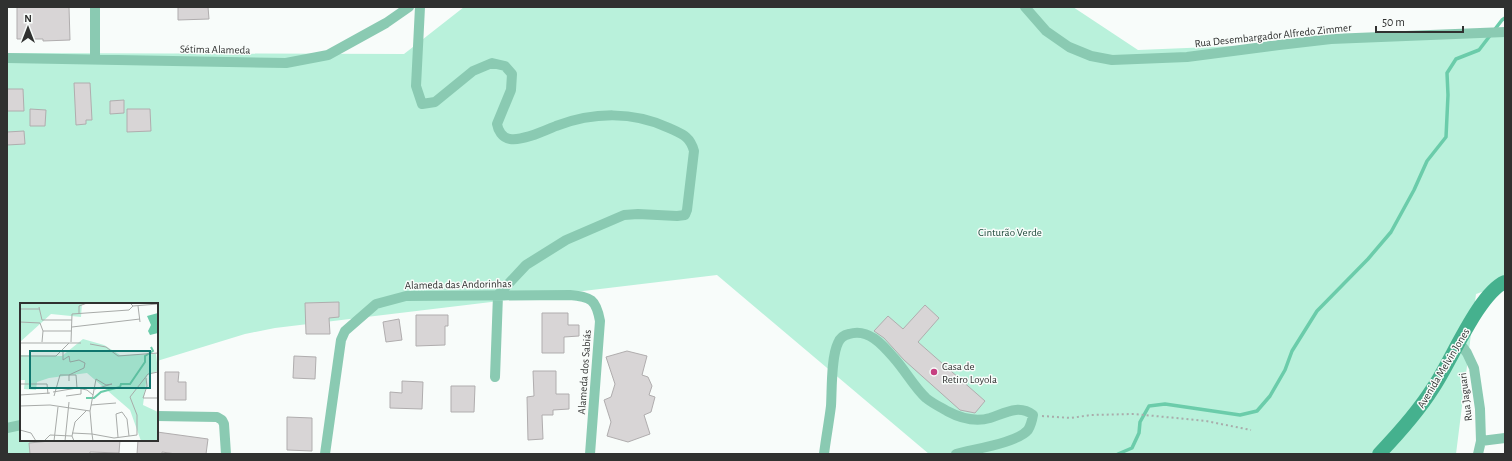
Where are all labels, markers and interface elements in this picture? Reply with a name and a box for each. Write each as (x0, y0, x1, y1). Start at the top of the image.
north arrow (8, 8, 48, 48)
scale bar (1376, 8, 1463, 34)
text: N (24, 13, 32, 24)
text: 50 m (1382, 16, 1405, 28)
street label: Rua Desembargador Alfredo Zimmer (1194, 22, 1353, 49)
street label: Sétima Alameda (180, 43, 250, 56)
park label: Cinturão Verde (978, 227, 1042, 238)
street label: Alameda das Andorinhas (404, 278, 512, 291)
inset map (20, 303, 158, 441)
street label: Avenida Melvin Jones (1415, 326, 1472, 410)
street label: Alameda dos Sabiás (576, 329, 593, 415)
place label: Casa de Retiro Loyola (942, 361, 997, 385)
marker: Casa de Retiro Loyola (929, 367, 939, 377)
street label: Rua Jaguari (1457, 372, 1474, 422)

